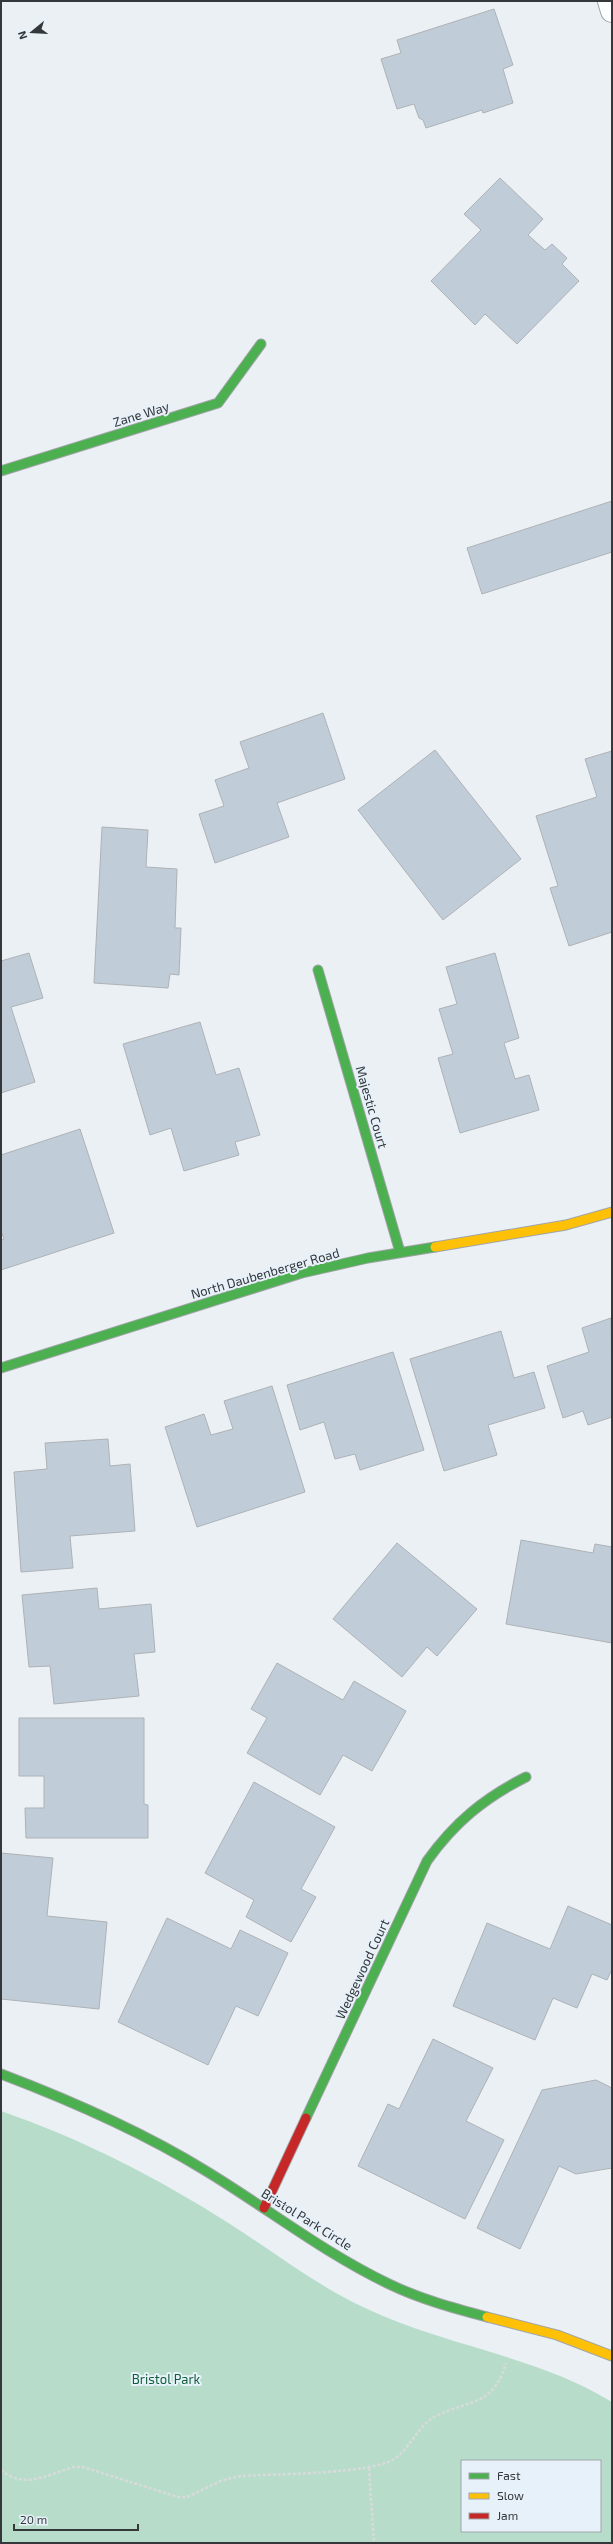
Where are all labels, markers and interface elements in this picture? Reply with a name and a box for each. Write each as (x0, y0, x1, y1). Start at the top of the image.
north arrow (12, 12, 52, 52)
text: N (15, 29, 29, 41)
street label: Zane Way (111, 398, 171, 430)
street label: Majestic Court (353, 1064, 391, 1150)
street label: North Daubenberger Road (189, 1244, 341, 1302)
street label: Wedgewood Court (332, 1916, 392, 2022)
street label: Bristol Park Circle (259, 2185, 355, 2253)
park label: Bristol Park (132, 2371, 201, 2387)
legend (461, 2460, 601, 2532)
text: Fast (497, 2468, 521, 2482)
text: Slow (497, 2488, 524, 2502)
scale bar (14, 2506, 138, 2532)
text: Jam (497, 2508, 518, 2522)
text: 20 m (20, 2512, 47, 2526)

